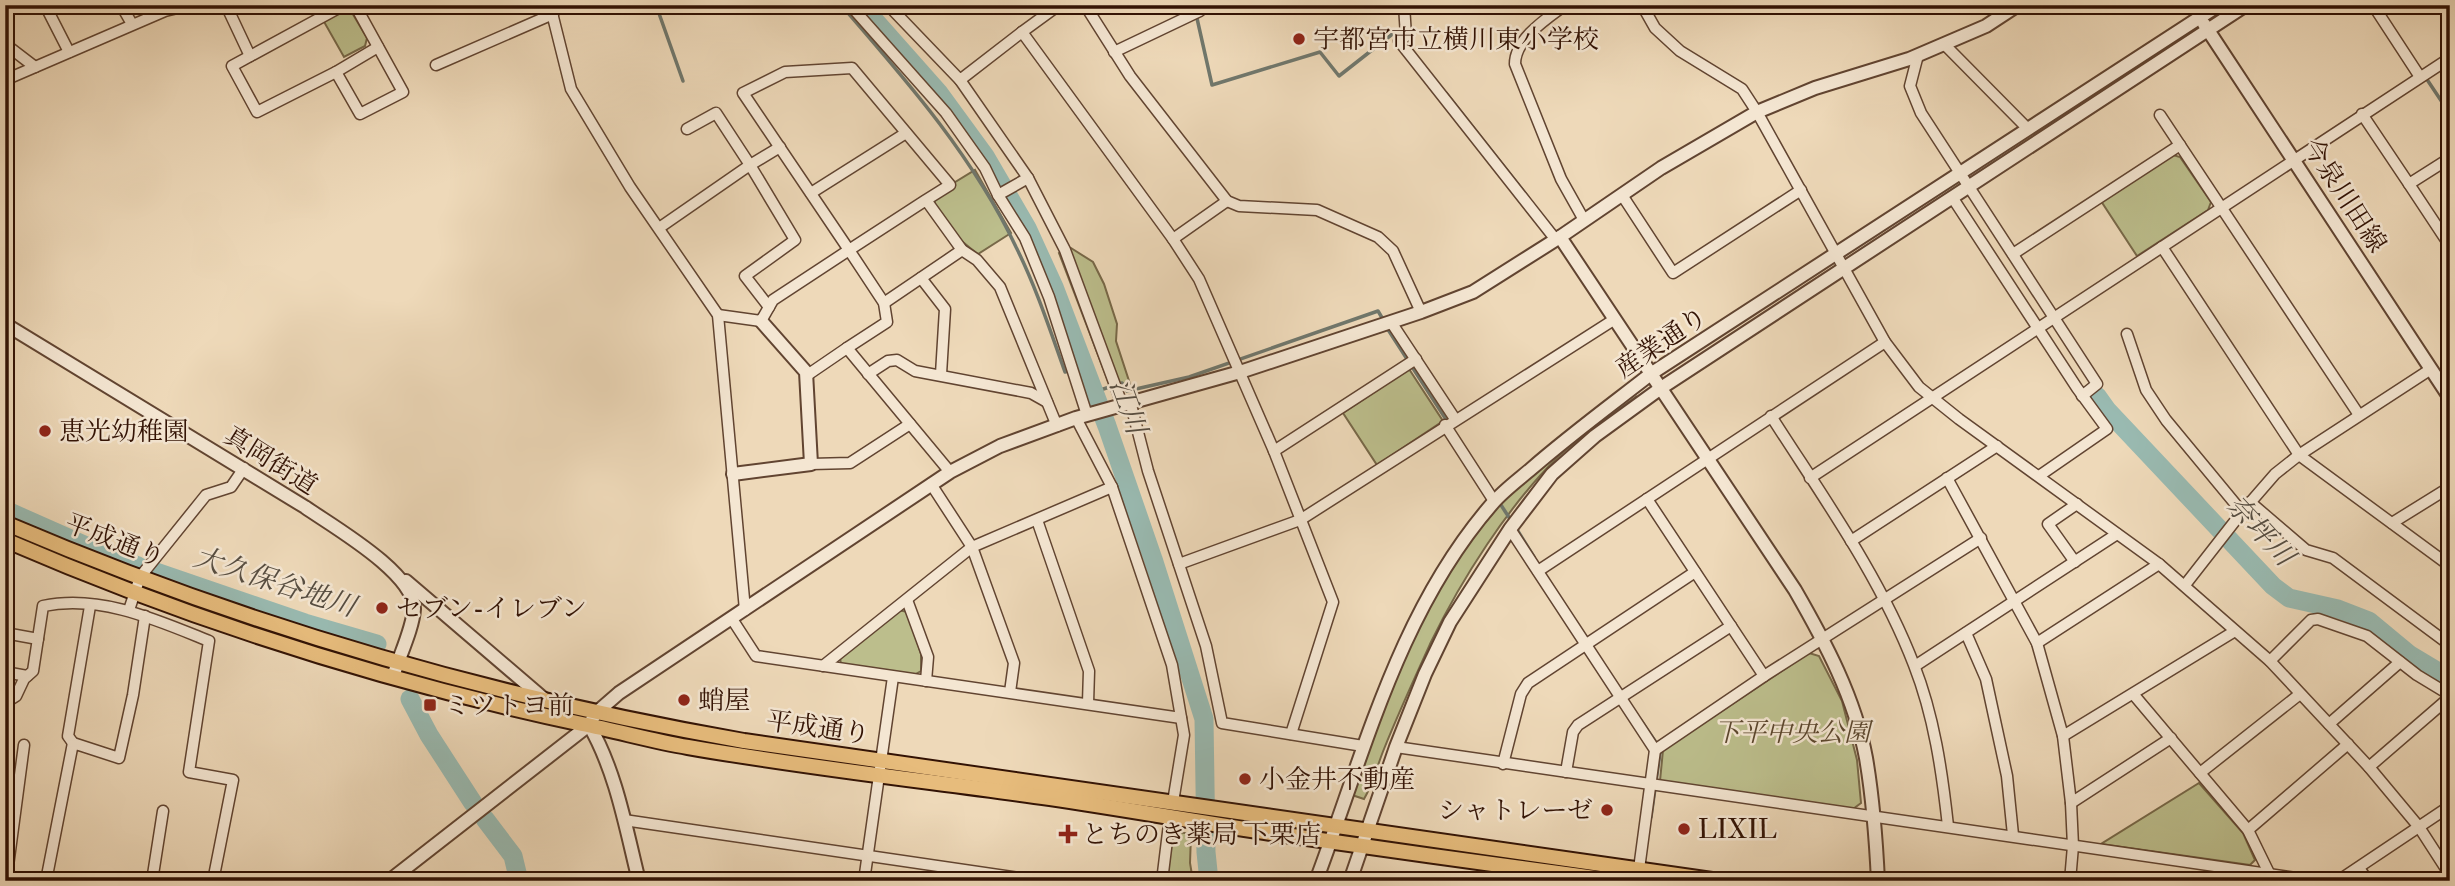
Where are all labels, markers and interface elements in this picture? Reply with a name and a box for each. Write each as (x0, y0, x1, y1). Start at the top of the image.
place label: 宇都宮市立横川東小学校 (1313, 24, 1599, 56)
marker: 宇都宮市立横川東小学校 (1291, 31, 1307, 47)
street label: 今泉川田線 (2295, 132, 2393, 259)
street label: 産業通り (1609, 300, 1714, 385)
water label: 江川 (1102, 374, 1155, 442)
place label: 恵光幼稚園 (59, 416, 189, 448)
street label: 真岡街道 (218, 420, 323, 502)
marker: 恵光幼稚園 (37, 423, 53, 439)
water label: 奈坪川 (2218, 488, 2303, 576)
street label: 平成通り (60, 507, 169, 575)
water label: 大久保谷地川 (189, 540, 363, 626)
place label: セブン-イレブン (396, 593, 587, 625)
marker: セブン-イレブン (374, 600, 390, 616)
place label: 蛸屋 (698, 685, 750, 717)
place label: ミツトヨ前 (444, 690, 574, 722)
marker: 蛸屋 (676, 692, 692, 708)
marker: ミツトヨ前 (422, 697, 438, 713)
street label: 平成通り (764, 705, 872, 751)
park label: 下平中央公園 (1714, 717, 1874, 749)
place label: 小金井不動産 (1259, 764, 1415, 796)
marker: 小金井不動産 (1237, 771, 1253, 787)
place label: シャトレーゼ (1438, 795, 1593, 827)
marker: シャトレーゼ (1599, 802, 1615, 818)
place label: LIXIL (1698, 814, 1777, 846)
place label: とちのき薬局 下栗店 (1082, 819, 1321, 851)
marker: LIXIL (1676, 821, 1692, 837)
marker: とちのき薬局 下栗店 (1060, 826, 1076, 842)

